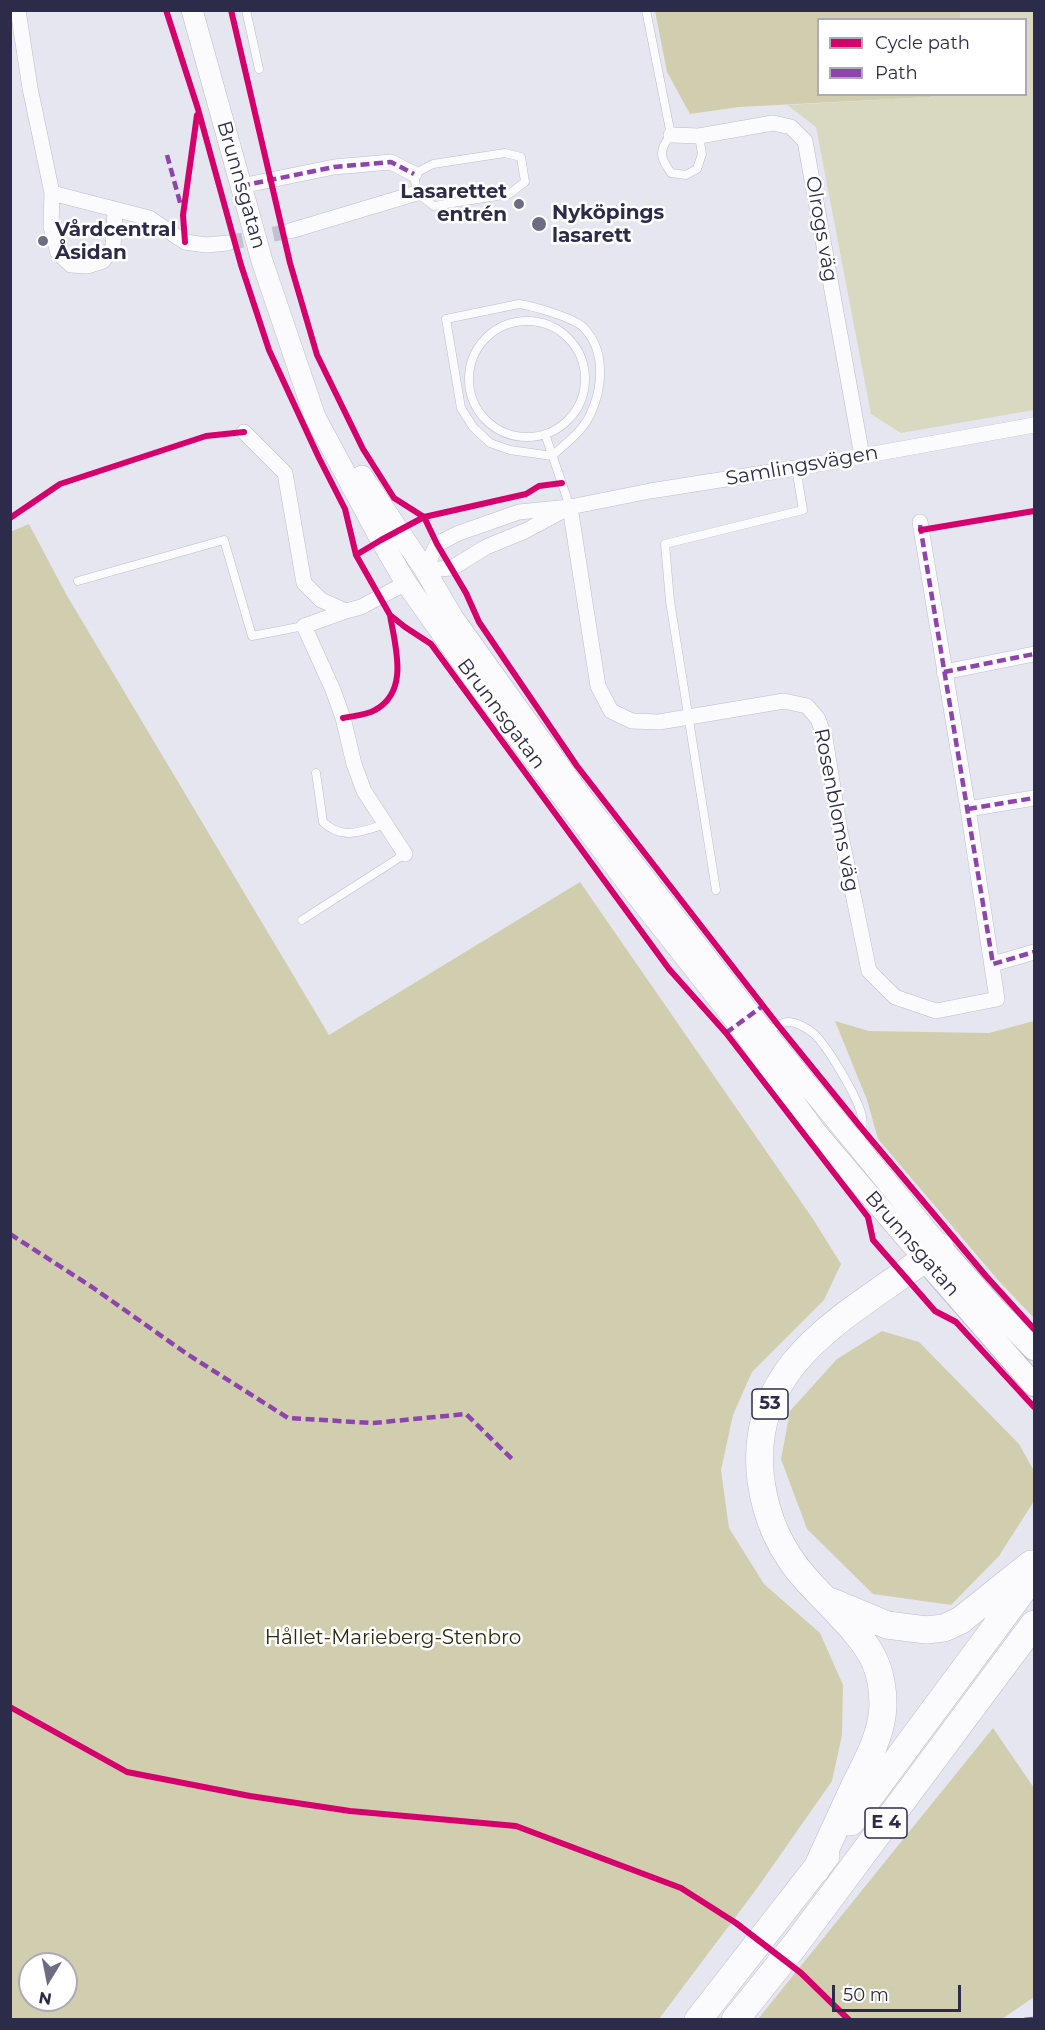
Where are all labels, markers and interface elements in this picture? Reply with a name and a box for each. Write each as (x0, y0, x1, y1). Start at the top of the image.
legend (817, 18, 1027, 96)
text: Cycle path (875, 32, 970, 54)
text: Path (875, 62, 918, 84)
street label: Brunnsgatan (211, 118, 271, 252)
street label: Olrogs väg (800, 174, 842, 284)
place label: Lasarettet entrén (400, 180, 507, 227)
marker: Lasarettet entrén (512, 197, 526, 211)
place label: Nyköpings lasarett (552, 201, 664, 248)
marker: Nyköpings lasarett (530, 215, 548, 233)
place label: Vårdcentral Åsidan (55, 218, 176, 265)
marker: Vårdcentral Åsidan (36, 234, 50, 248)
street label: Samlingsvägen (724, 441, 880, 491)
street label: Brunnsgatan (452, 654, 550, 774)
street label: Rosenbloms väg (808, 726, 864, 894)
street label: Brunnsgatan (860, 1186, 964, 1302)
road number: 53 (752, 1389, 788, 1419)
park label: Hållet-Marieberg-Stenbro (265, 1626, 521, 1650)
road number: E 4 (865, 1808, 907, 1838)
north arrow (18, 1952, 78, 2012)
scale bar (835, 1973, 964, 2011)
text: 50 m (843, 1984, 889, 2006)
text: N (37, 1988, 53, 2009)

